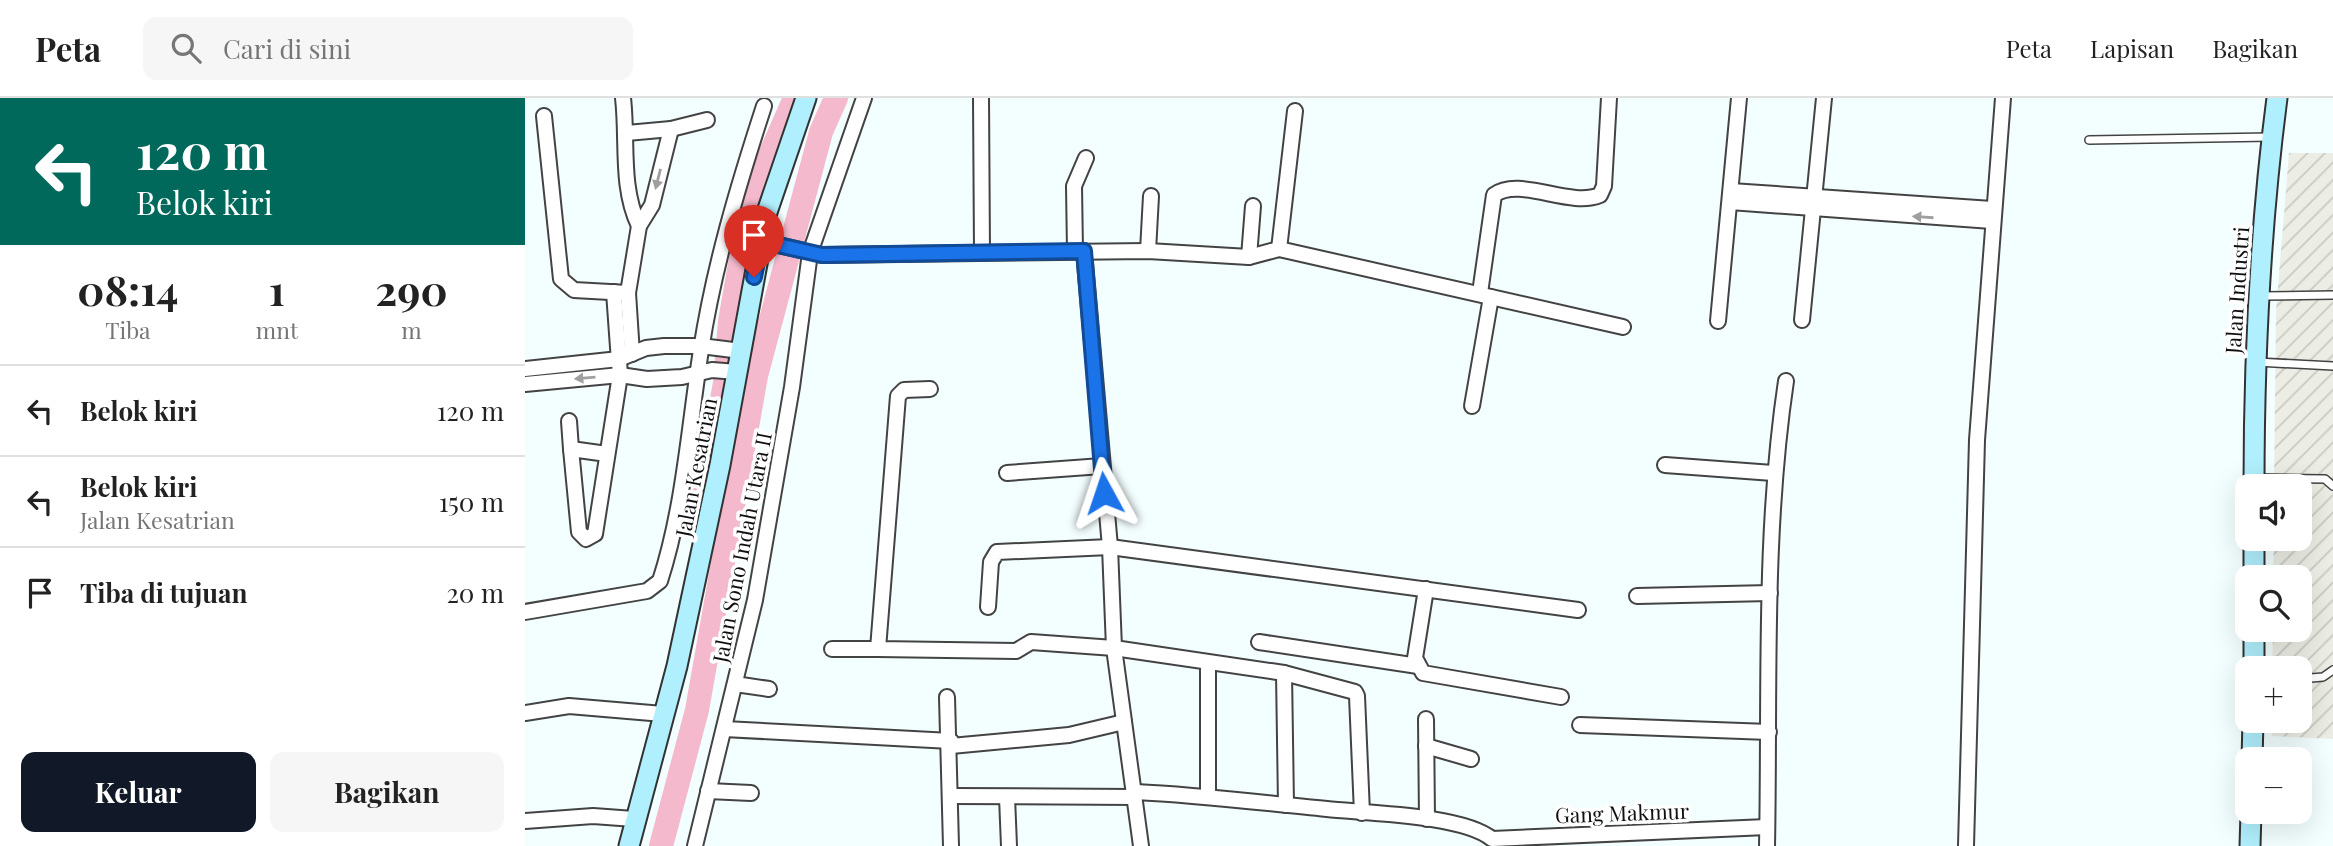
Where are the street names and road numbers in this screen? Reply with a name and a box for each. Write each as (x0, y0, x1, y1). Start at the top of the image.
street label: Jalan Industri (2218, 225, 2254, 356)
street label: Jalan Kesatrian (668, 395, 722, 540)
street label: Jalan Sono Indah Utara II (705, 429, 777, 666)
street label: Gang Makmur (1554, 796, 1690, 828)

